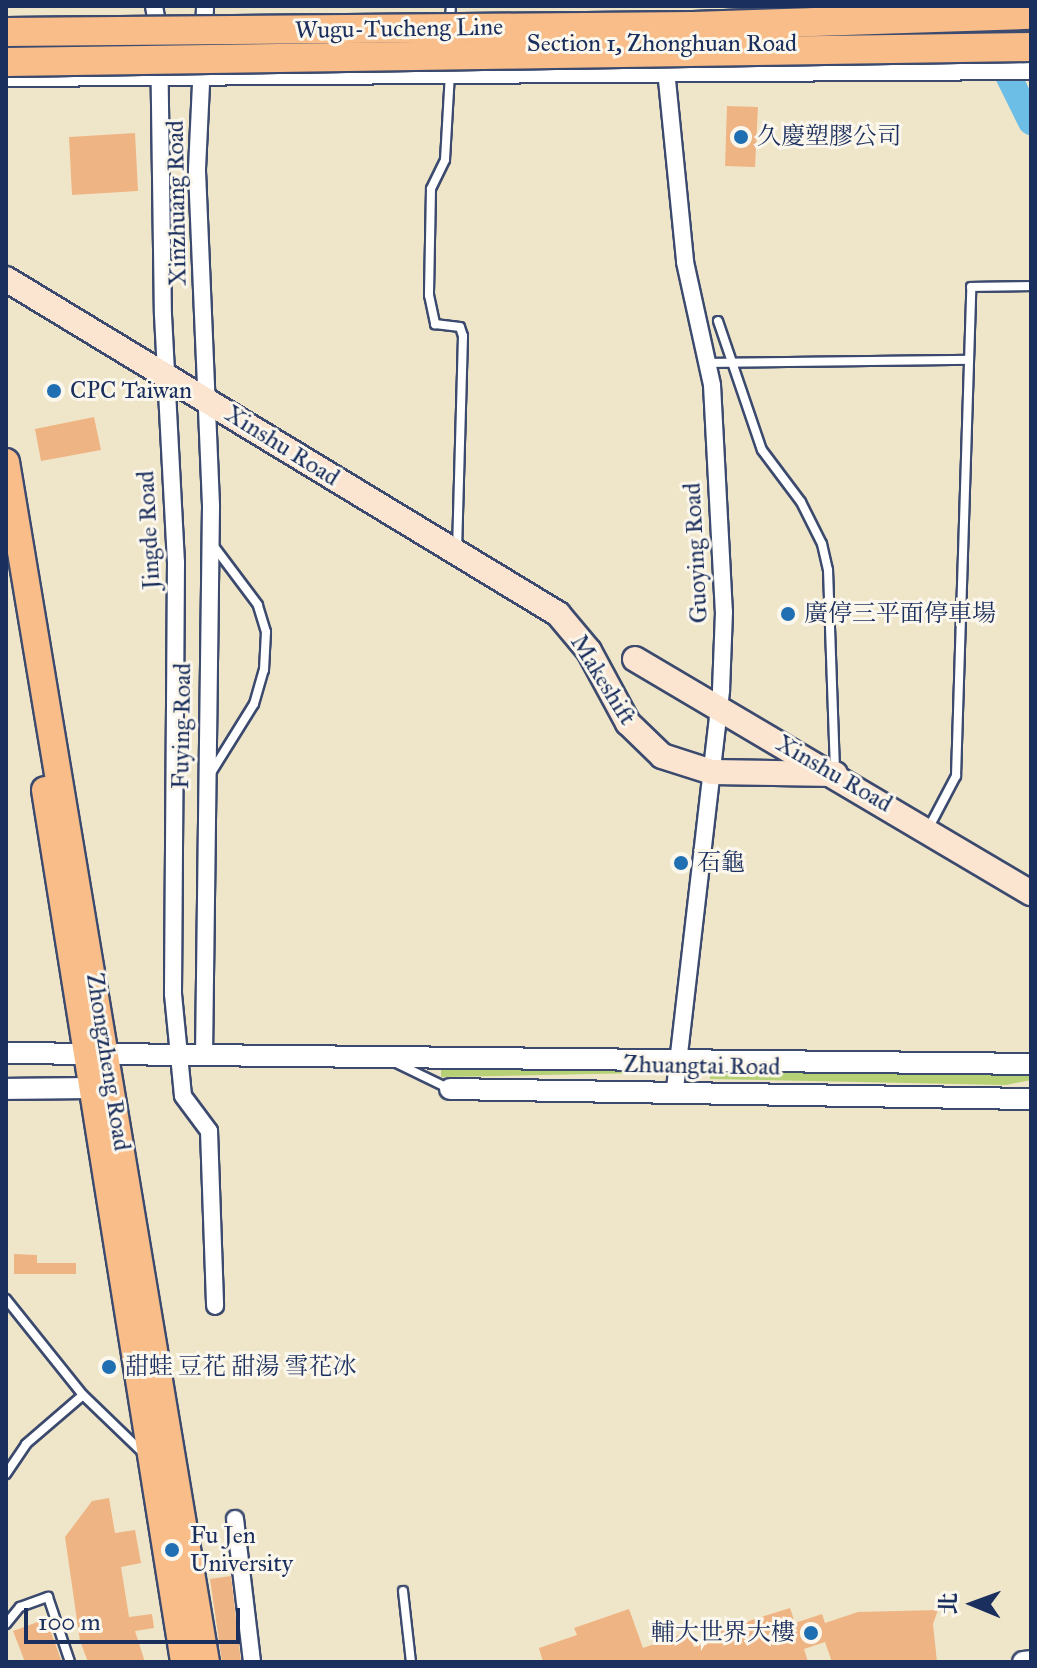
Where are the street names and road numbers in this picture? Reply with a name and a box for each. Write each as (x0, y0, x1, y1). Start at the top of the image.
street label: Wugu-Tucheng Line (295, 13, 503, 45)
street label: Section 1, Zhonghuan Road (527, 30, 797, 58)
street label: Xinzhuang Road (161, 120, 193, 286)
street label: Xinshu Road (220, 400, 344, 492)
street label: Jingde Road (132, 470, 166, 590)
street label: Guoying Road (678, 482, 714, 624)
street label: Makeshift (564, 630, 642, 730)
street label: Fuying Road (166, 663, 198, 789)
street label: Xinshu Road (771, 729, 897, 819)
street label: Zhongzheng Road (80, 971, 136, 1153)
street label: Zhuangtai Road (623, 1050, 781, 1082)

